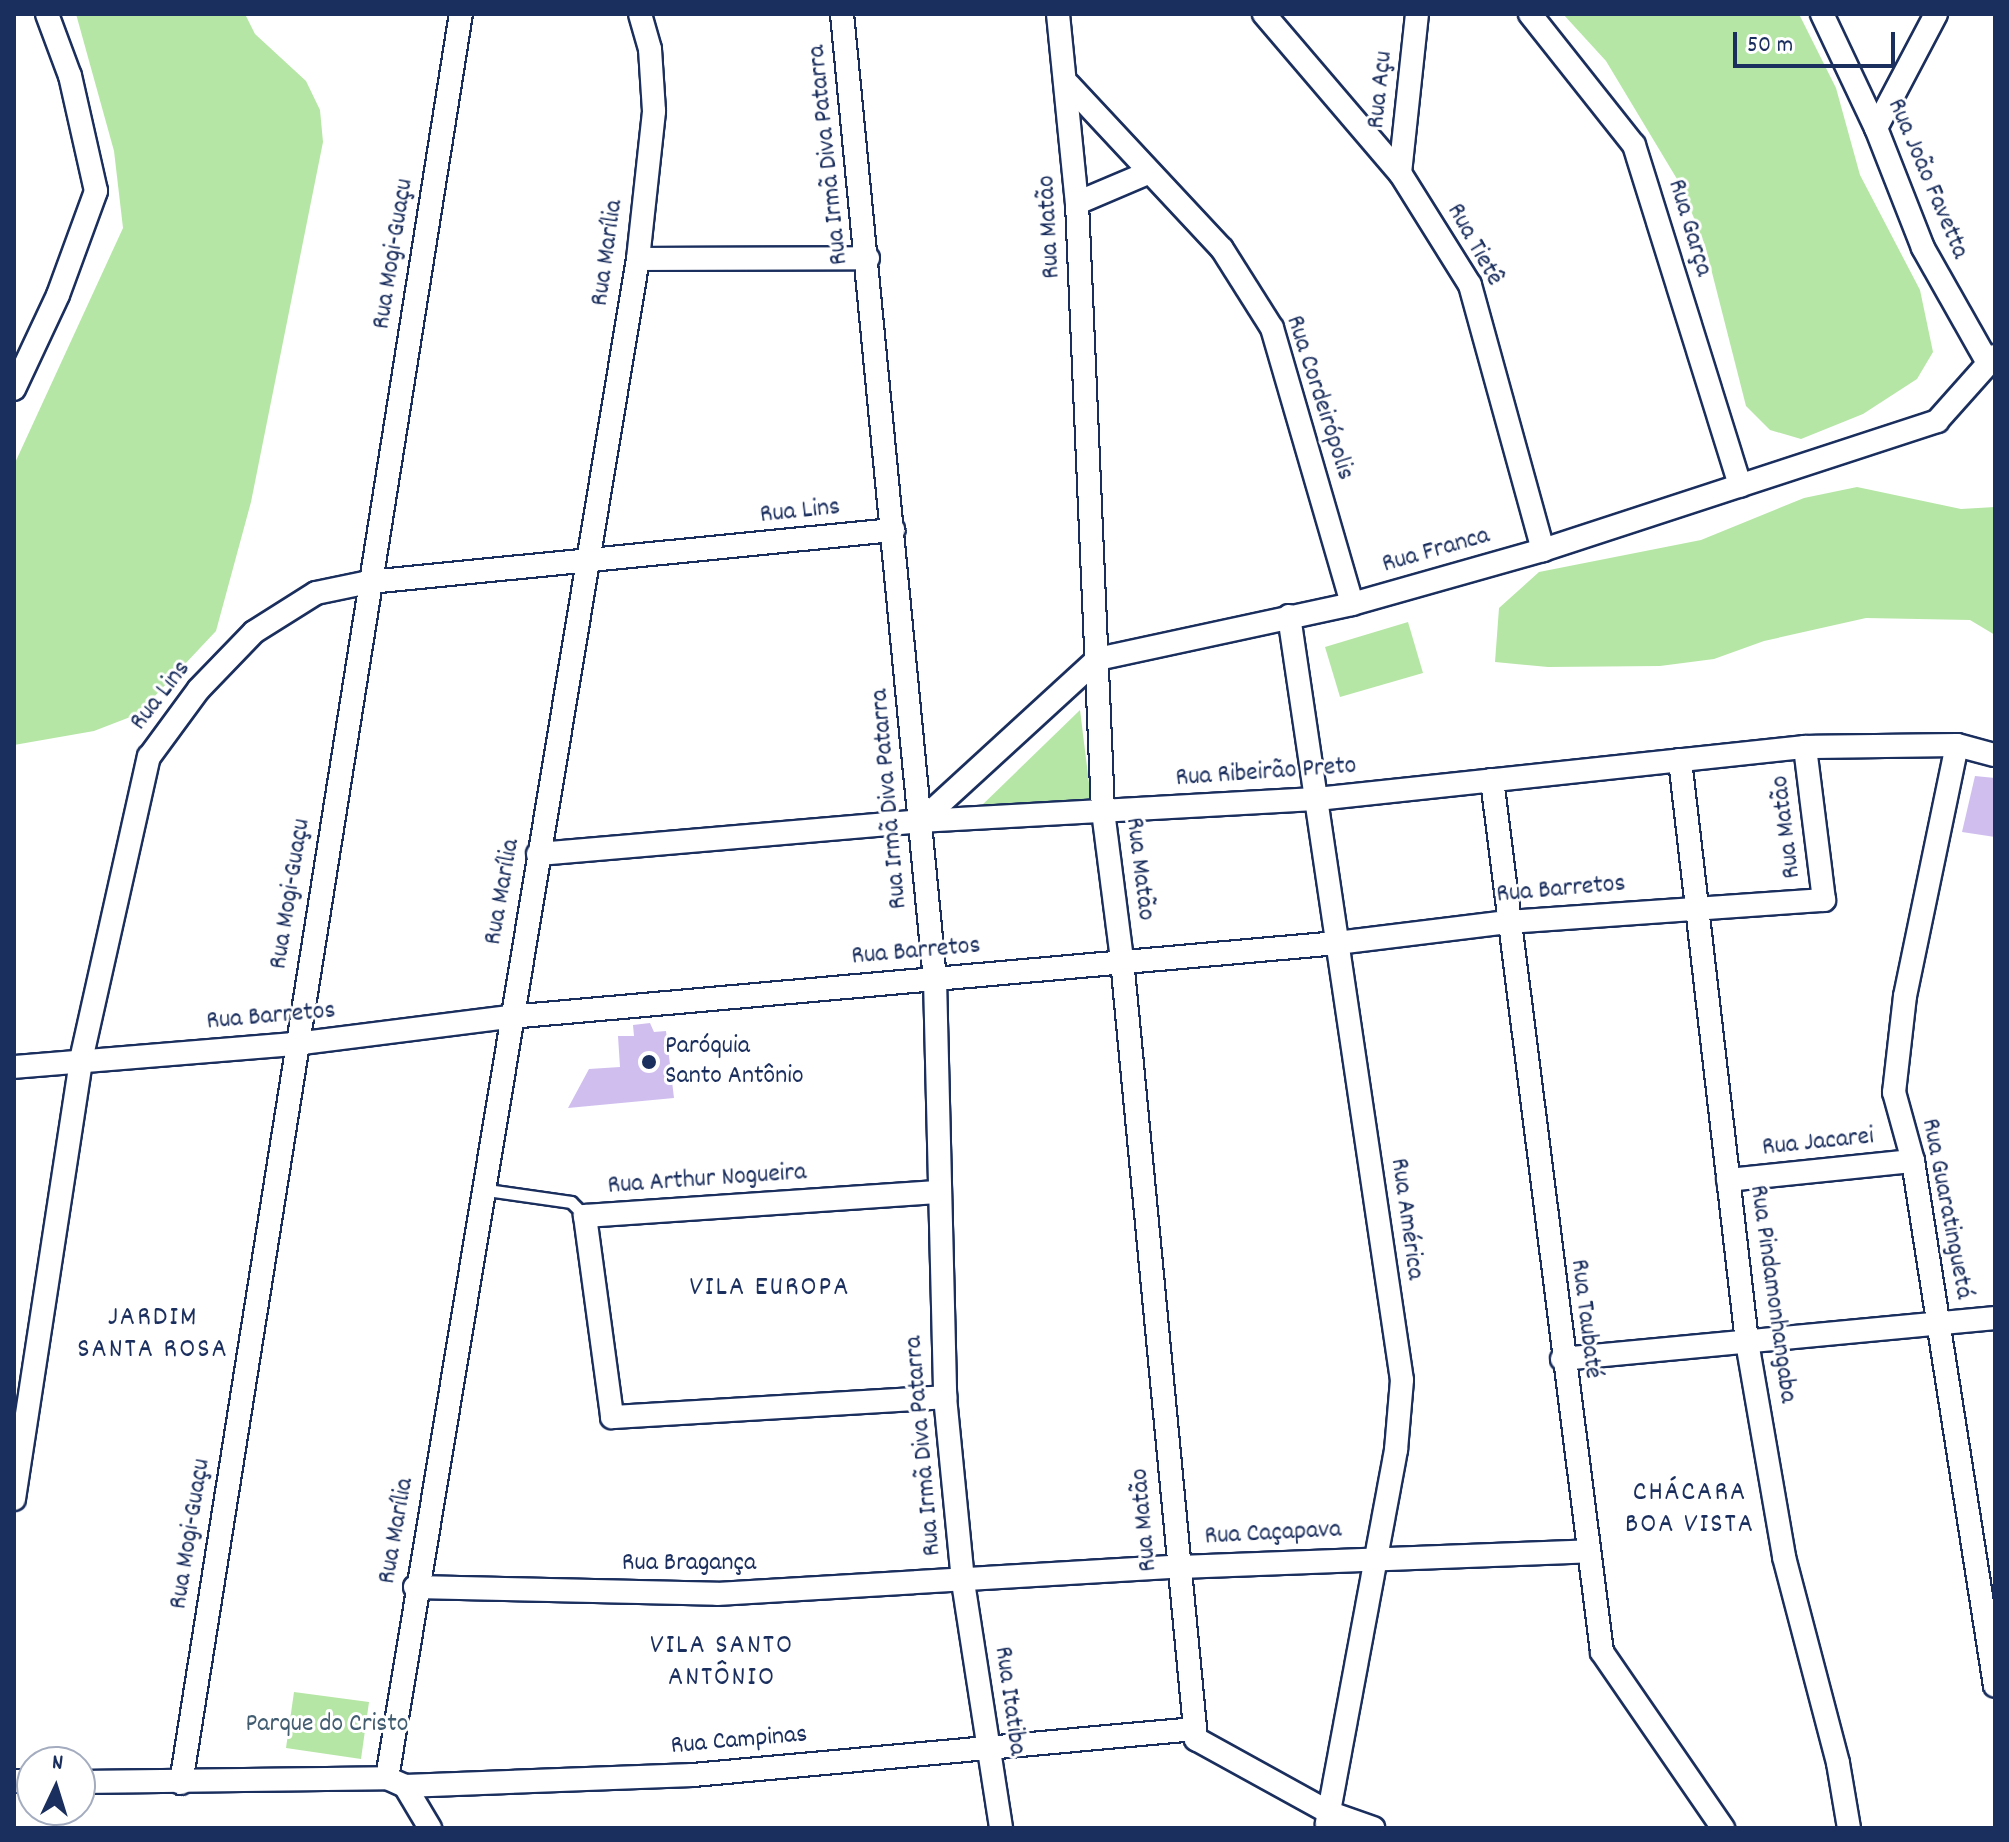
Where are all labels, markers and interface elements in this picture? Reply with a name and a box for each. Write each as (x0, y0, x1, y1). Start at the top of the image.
scale bar (1737, 16, 1899, 66)
text: 50 m (1747, 29, 1793, 63)
street label: Rua Irmã Diva Patarra (802, 44, 856, 266)
street label: Rua Açu (1361, 50, 1401, 130)
street label: Rua João Favetta (1879, 94, 1975, 264)
street label: Rua Matão (1032, 174, 1068, 280)
street label: Rua Mogi-Guaçu (367, 176, 421, 332)
street label: Rua Garça (1660, 176, 1718, 280)
street label: Rua Marília (585, 198, 631, 308)
street label: Rua Tietê (1439, 198, 1509, 292)
street label: Rua Cordeirópolis (1278, 312, 1360, 484)
street label: Rua Lins (758, 492, 842, 532)
street label: Rua Franca (1379, 521, 1493, 581)
street label: Rua Lins (124, 655, 198, 737)
street label: Rua Irmã Diva Patarra (865, 688, 915, 910)
street label: Rua Ribeirão Preto (1175, 751, 1357, 795)
street label: Rua Matão (1765, 774, 1809, 880)
street label: Rua Mogi-Guaçu (264, 816, 318, 972)
street label: Rua Matão (1117, 816, 1161, 922)
street label: Rua Marília (478, 837, 528, 947)
street label: Rua Barretos (1495, 869, 1627, 911)
street label: Rua Barretos (850, 931, 982, 973)
street label: Rua Barretos (205, 996, 337, 1038)
place label: Paróquia Santo Antônio (665, 1031, 804, 1092)
marker: Paróquia Santo Antônio (640, 1053, 658, 1071)
street label: Rua Guaratinguetá (1913, 1116, 1979, 1302)
street label: Rua Jacarei (1761, 1122, 1875, 1164)
street label: Rua América (1382, 1156, 1430, 1282)
street label: Rua Arthur Nogueira (607, 1157, 807, 1203)
street label: Rua Pindamonhangaba (1741, 1183, 1803, 1405)
street label: Rua Taubaté (1562, 1258, 1608, 1380)
district label: VILA EUROPA (689, 1272, 851, 1306)
district label: JARDIM SANTA ROSA (77, 1302, 229, 1368)
street label: Rua Irmã Diva Patarra (899, 1335, 949, 1557)
street label: Rua Mogi-Guaçu (164, 1456, 218, 1612)
street label: Rua Matão (1125, 1467, 1165, 1573)
street label: Rua Marília (372, 1476, 422, 1586)
district label: CHÁCARA BOA VISTA (1625, 1477, 1755, 1543)
street label: Rua Caçapava (1204, 1515, 1342, 1553)
street label: Rua Bragança (622, 1548, 756, 1580)
district label: VILA SANTO ANTÔNIO (650, 1630, 794, 1696)
street label: Rua Itatiba (986, 1645, 1032, 1757)
park label: Parque do Cristo (246, 1709, 408, 1741)
street label: Rua Campinas (669, 1719, 809, 1763)
north arrow (16, 1746, 96, 1826)
text: N (51, 1748, 64, 1779)

